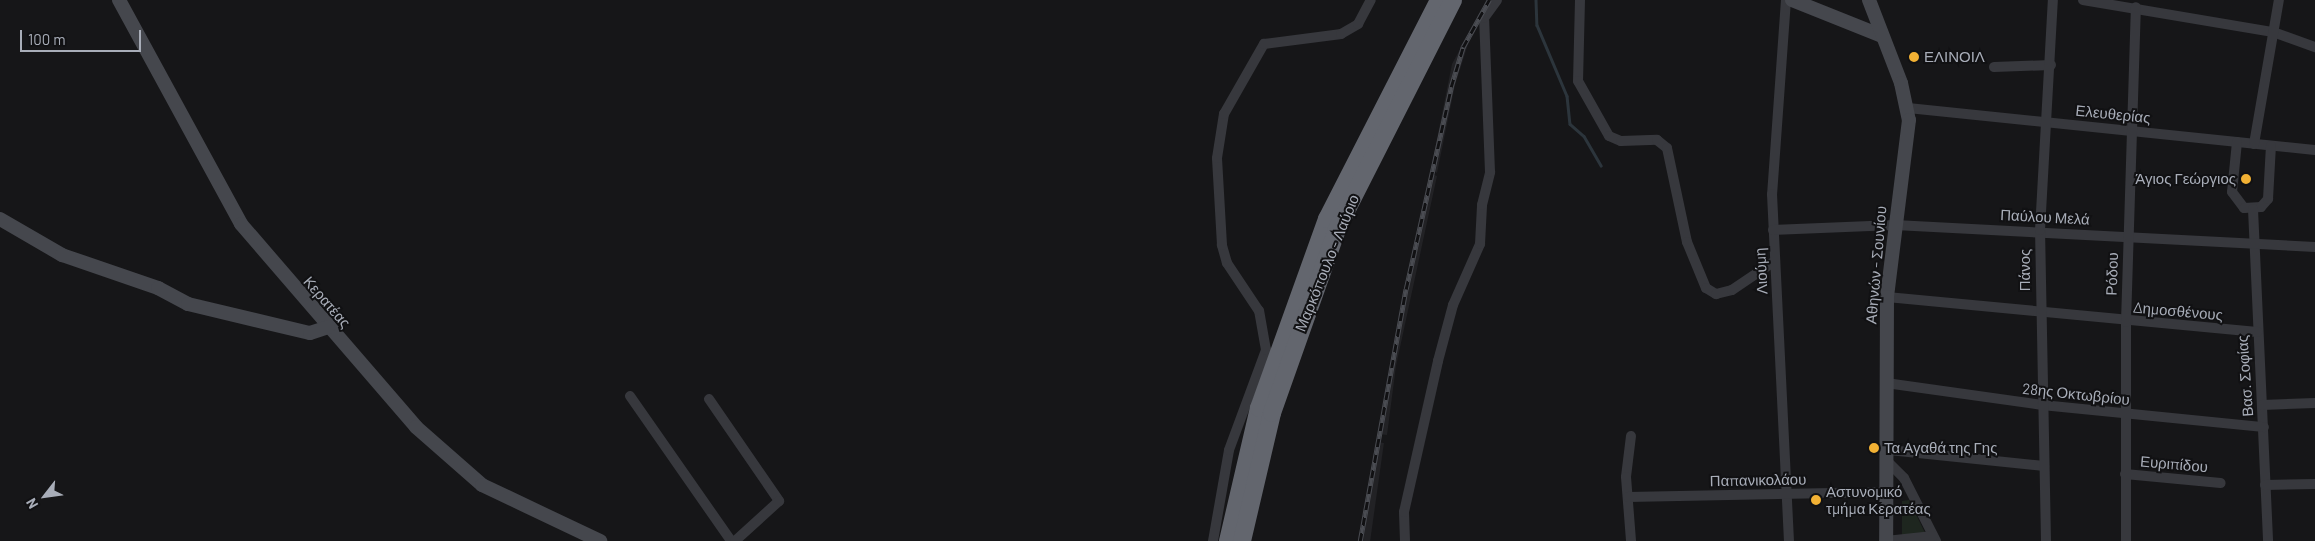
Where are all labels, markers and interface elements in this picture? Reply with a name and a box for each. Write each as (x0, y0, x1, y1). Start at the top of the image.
scale bar (22, 20, 144, 52)
text: 100 m (28, 30, 66, 48)
place label: ΕΛΙΝΟΙΛ (1924, 48, 1985, 66)
marker: ΕΛΙΝΟΙΛ (1908, 51, 1920, 63)
street label: Ελευθερίας (2075, 101, 2151, 127)
place label: Άγιος Γεώργιος (2135, 170, 2236, 188)
marker: Άγιος Γεώργιος (2240, 173, 2252, 185)
street label: Μαρκόπουλο - Λαύριο (1291, 192, 1363, 334)
street label: Αθηνών - Σουνίου (1862, 205, 1890, 325)
street label: Παύλου Μελά (2000, 206, 2090, 228)
street label: Λιούμη (1751, 247, 1771, 295)
street label: Πάνος (2016, 249, 2034, 291)
street label: Ρόδου (2102, 252, 2122, 296)
street label: Κερατέας (300, 273, 354, 331)
street label: Δημοσθένους (2132, 298, 2224, 324)
street label: Βασ. Σοφίας (2233, 335, 2257, 417)
street label: 28ης Οκτωβρίου (2021, 379, 2131, 409)
place label: Τα Αγαθά της Γης (1884, 439, 1997, 457)
marker: Τα Αγαθά της Γης (1868, 442, 1880, 454)
street label: Ευριπίδου (2139, 452, 2209, 476)
street label: Παπανικολάου (1710, 470, 1806, 490)
north arrow (20, 471, 70, 521)
place label: Αστυνομικό τμήμα Κερατέας (1826, 482, 1931, 517)
marker: Αστυνομικό τμήμα Κερατέας (1810, 494, 1822, 506)
text: N (22, 495, 41, 512)

